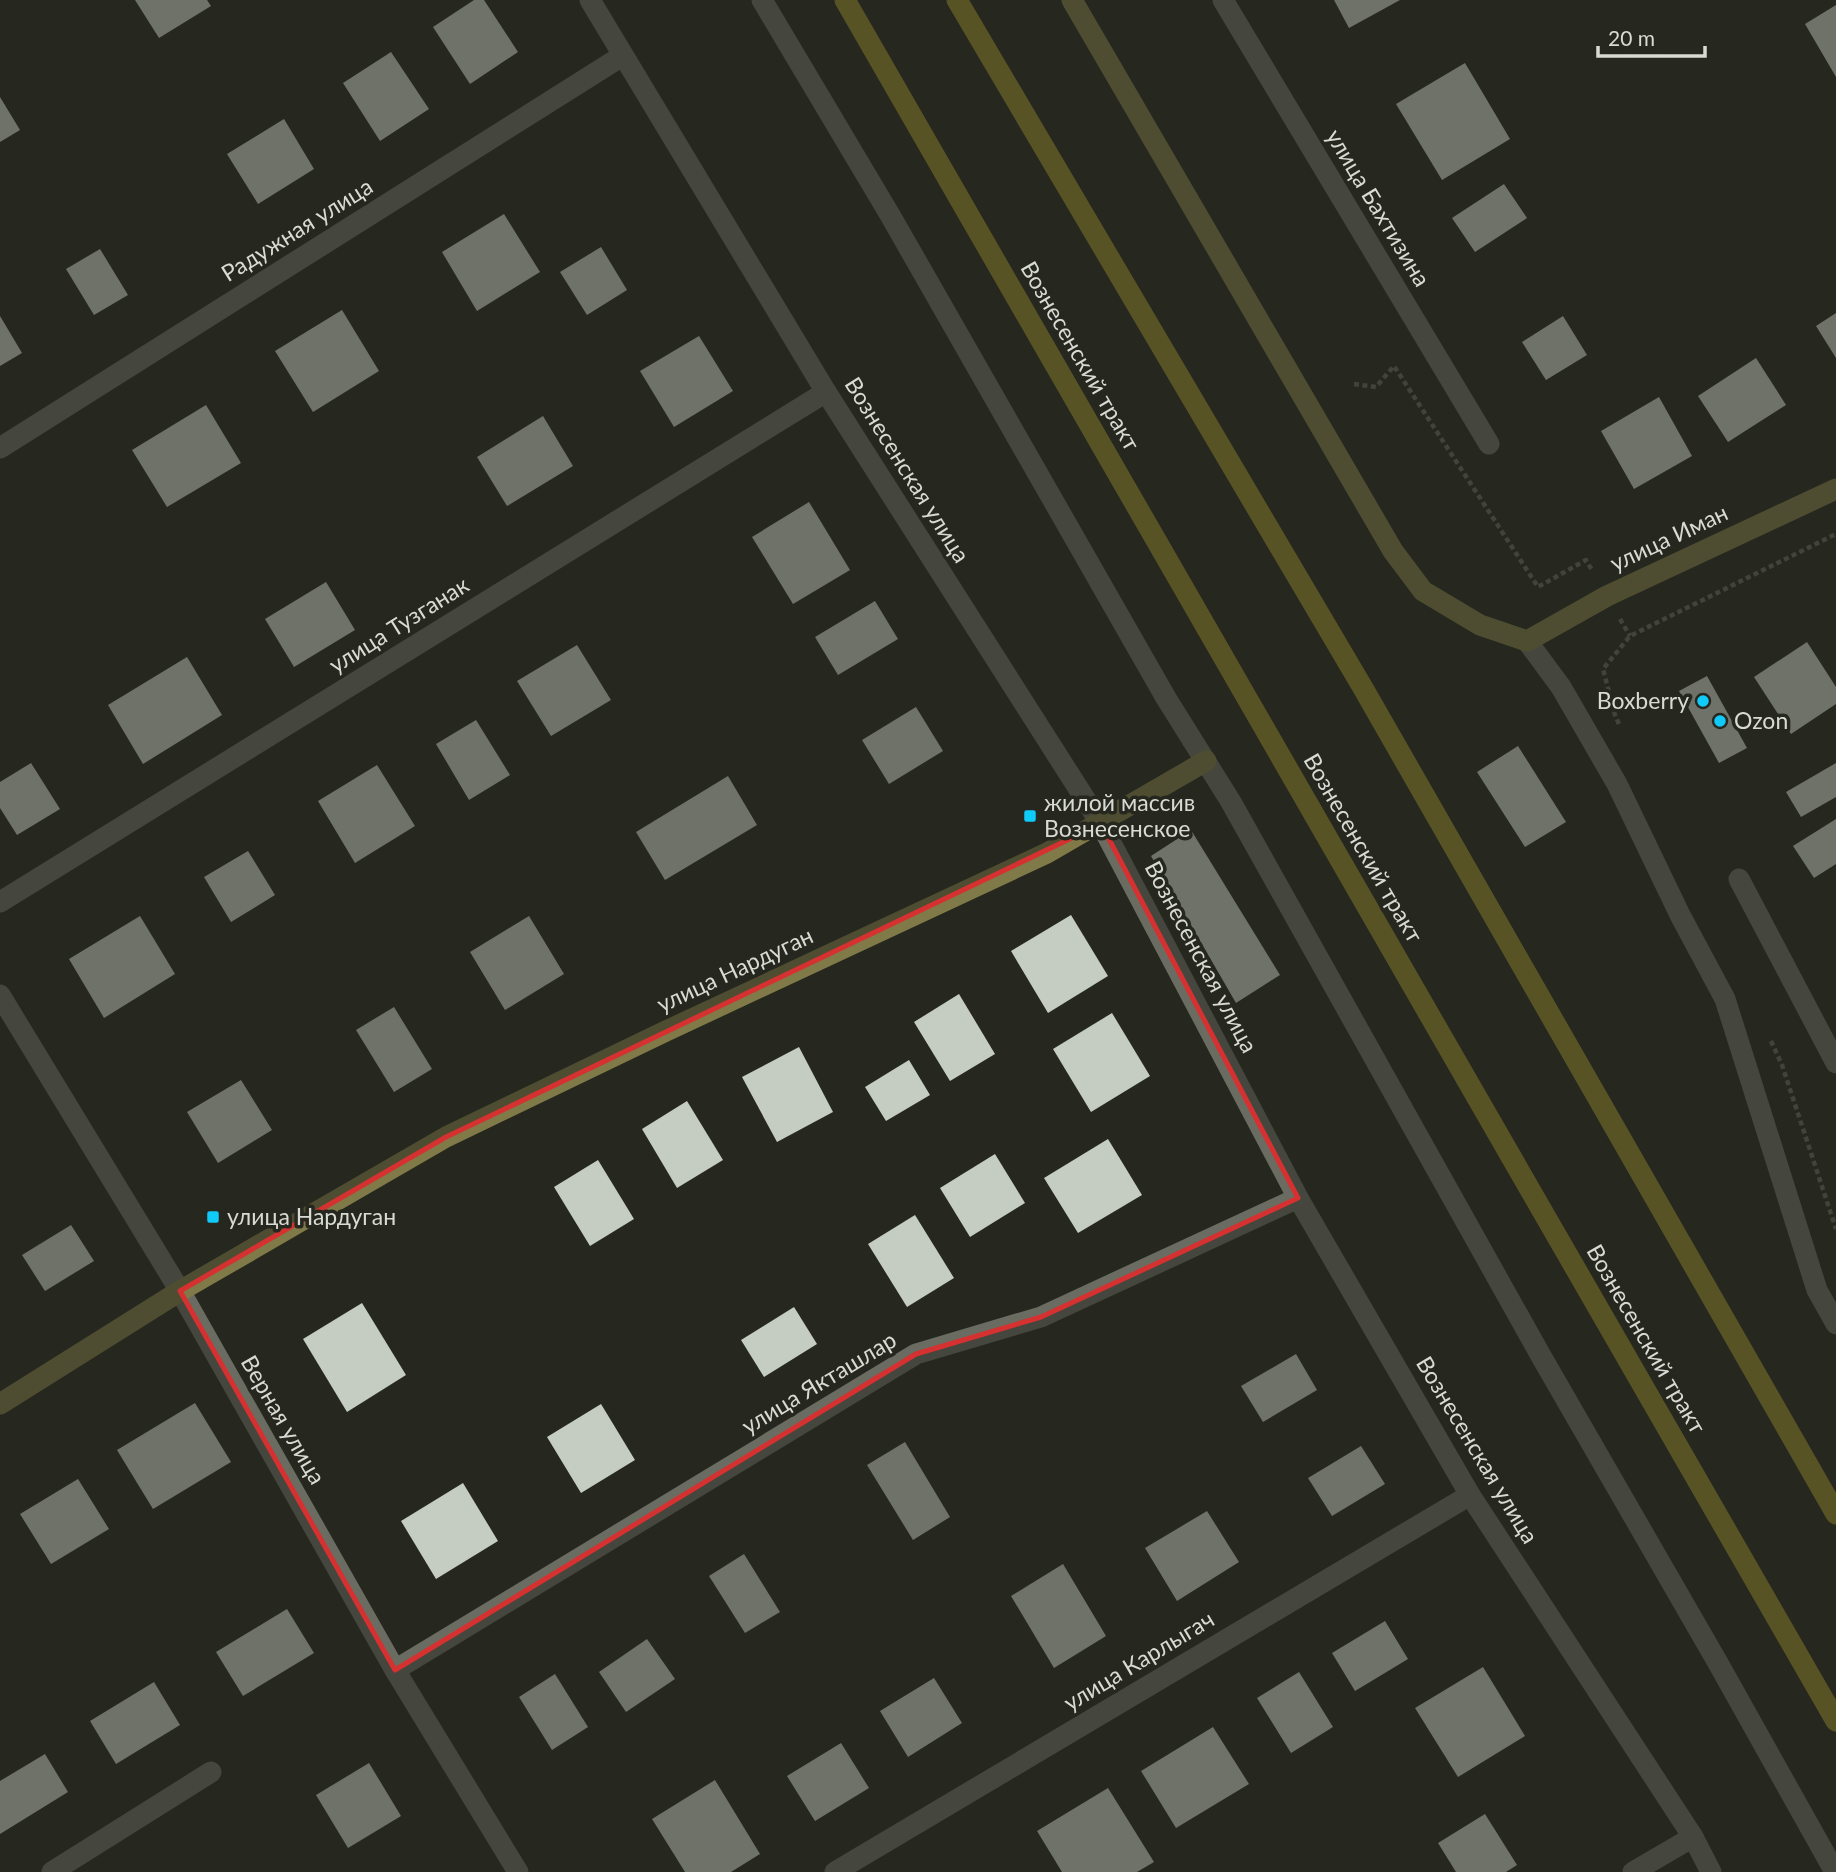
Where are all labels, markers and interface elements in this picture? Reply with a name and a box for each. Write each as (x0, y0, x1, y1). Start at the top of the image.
scale bar (1598, 14, 1705, 58)
text: 20 m (1608, 25, 1655, 50)
street label: улица Бахтизина (1321, 124, 1437, 291)
street label: Радужная улица (216, 171, 377, 287)
street label: Вознесенский тракт (1015, 256, 1147, 455)
street label: Вознесенская улица (839, 372, 976, 567)
street label: улица Иман (1605, 498, 1732, 577)
street label: улица Тузганак (323, 570, 474, 678)
place label: Boxberry (1597, 686, 1689, 714)
marker: Boxberry (1695, 693, 1711, 709)
place label: Ozon (1734, 706, 1788, 734)
marker: Ozon (1712, 713, 1728, 729)
street label: Вознесенский тракт (1298, 748, 1430, 947)
place label: жилой массив Вознесенское (1044, 788, 1195, 842)
marker: жилой массив Вознесенское (1022, 808, 1038, 824)
street label: Вознесенская улица (1139, 856, 1264, 1057)
street label: улица Нардуган (652, 921, 817, 1018)
place label: улица Нардуган (227, 1202, 396, 1230)
marker: улица Нардуган (205, 1209, 221, 1225)
street label: Вознесенский тракт (1581, 1239, 1713, 1438)
street label: улица Якташлар (736, 1325, 901, 1439)
street label: Верная улица (236, 1350, 332, 1489)
street label: Вознесенская улица (1411, 1351, 1545, 1548)
street label: улица Карлыгач (1058, 1604, 1219, 1716)

